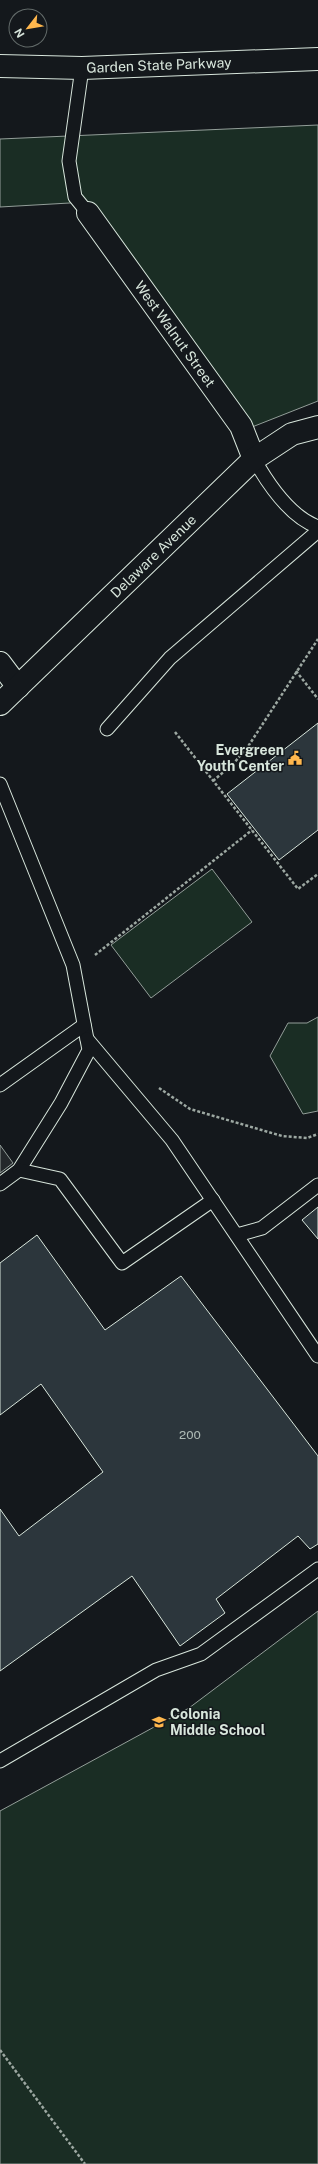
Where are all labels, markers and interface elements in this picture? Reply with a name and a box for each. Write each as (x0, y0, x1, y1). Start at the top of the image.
north arrow (8, 8, 48, 48)
text: N (12, 26, 27, 40)
street label: Garden State Parkway (86, 54, 232, 76)
street label: West Walnut Street (131, 278, 218, 390)
street label: Delaware Avenue (107, 511, 199, 601)
place label: Evergreen Youth Center (197, 742, 284, 774)
public building icon: Evergreen Youth Center (287, 750, 303, 766)
house number: 200 (179, 1428, 201, 1442)
place label: Colonia Middle School (170, 1706, 266, 1738)
school or university icon: Colonia Middle School (151, 1714, 167, 1730)

